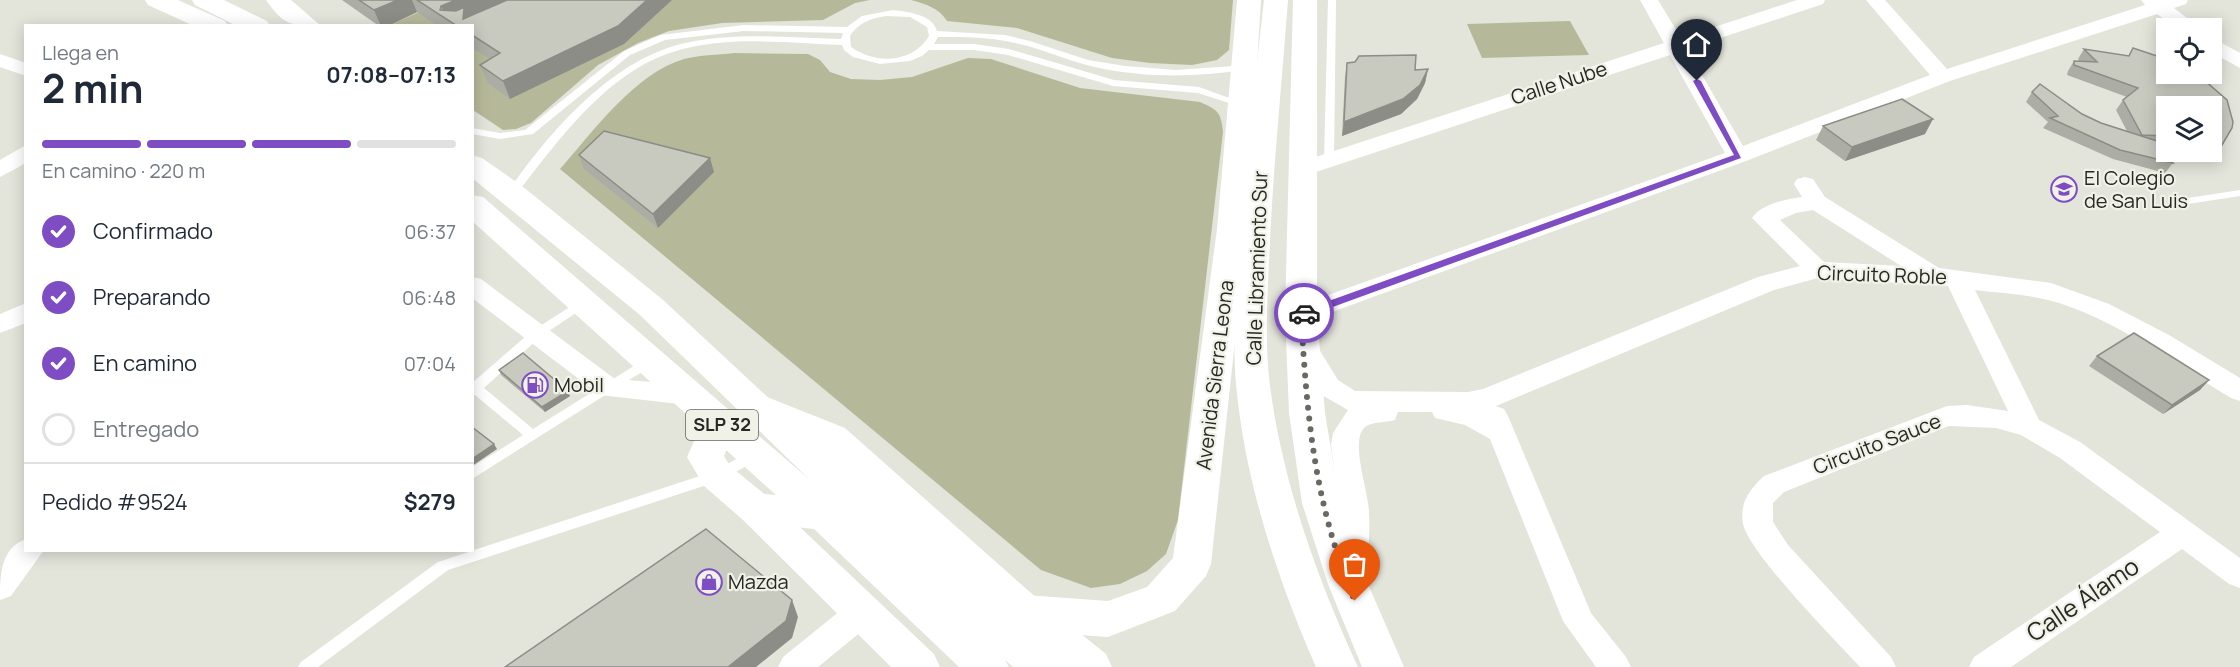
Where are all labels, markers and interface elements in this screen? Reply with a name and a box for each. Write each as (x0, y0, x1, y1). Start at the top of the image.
map controls (2156, 18, 2222, 162)
button: locate (2156, 18, 2222, 84)
pin (1671, 19, 1722, 81)
icon: home (1680, 28, 1713, 61)
text: Llega en (42, 39, 119, 66)
street label: Calle Nube (1507, 54, 1610, 111)
text: 07:08–07:13 (326, 60, 456, 90)
text: 2 min (42, 61, 143, 115)
button: layers (2156, 96, 2222, 162)
text: En camino · 220 m (42, 157, 205, 184)
place label: El Colegio de San Luis (2084, 164, 2188, 214)
street label: Calle Libramiento Sur (1240, 170, 1273, 366)
school or university icon: El Colegio de San Luis (2049, 174, 2079, 204)
icon: check (42, 215, 75, 248)
text: Confirmado (93, 216, 213, 246)
text: 06:37 (404, 218, 456, 245)
street label: Circuito Roble (1817, 259, 1947, 290)
street label: Avenida Sierra Leona (1189, 278, 1240, 471)
icon: check (42, 281, 75, 314)
text: Preparando (93, 282, 211, 312)
courier (1274, 283, 1334, 343)
text: 06:48 (402, 284, 456, 311)
icon: car (1288, 297, 1321, 330)
icon: check (42, 347, 75, 380)
text: En camino (93, 348, 197, 378)
text: 07:04 (404, 350, 456, 377)
fuel station icon: Mobil (520, 370, 550, 400)
place label: Mobil (554, 371, 604, 398)
street label: Circuito Sauce (1809, 407, 1945, 480)
road number: SLP 32 (686, 410, 758, 440)
text: Entregado (93, 414, 199, 444)
text: Pedido #9524 (42, 487, 188, 517)
text: $279 (404, 487, 456, 517)
pin (1329, 539, 1380, 601)
icon: bag (1338, 548, 1371, 581)
street label: Calle Álamo (2019, 549, 2145, 649)
shop icon: Mazda (694, 567, 724, 597)
place label: Mazda (728, 568, 789, 595)

